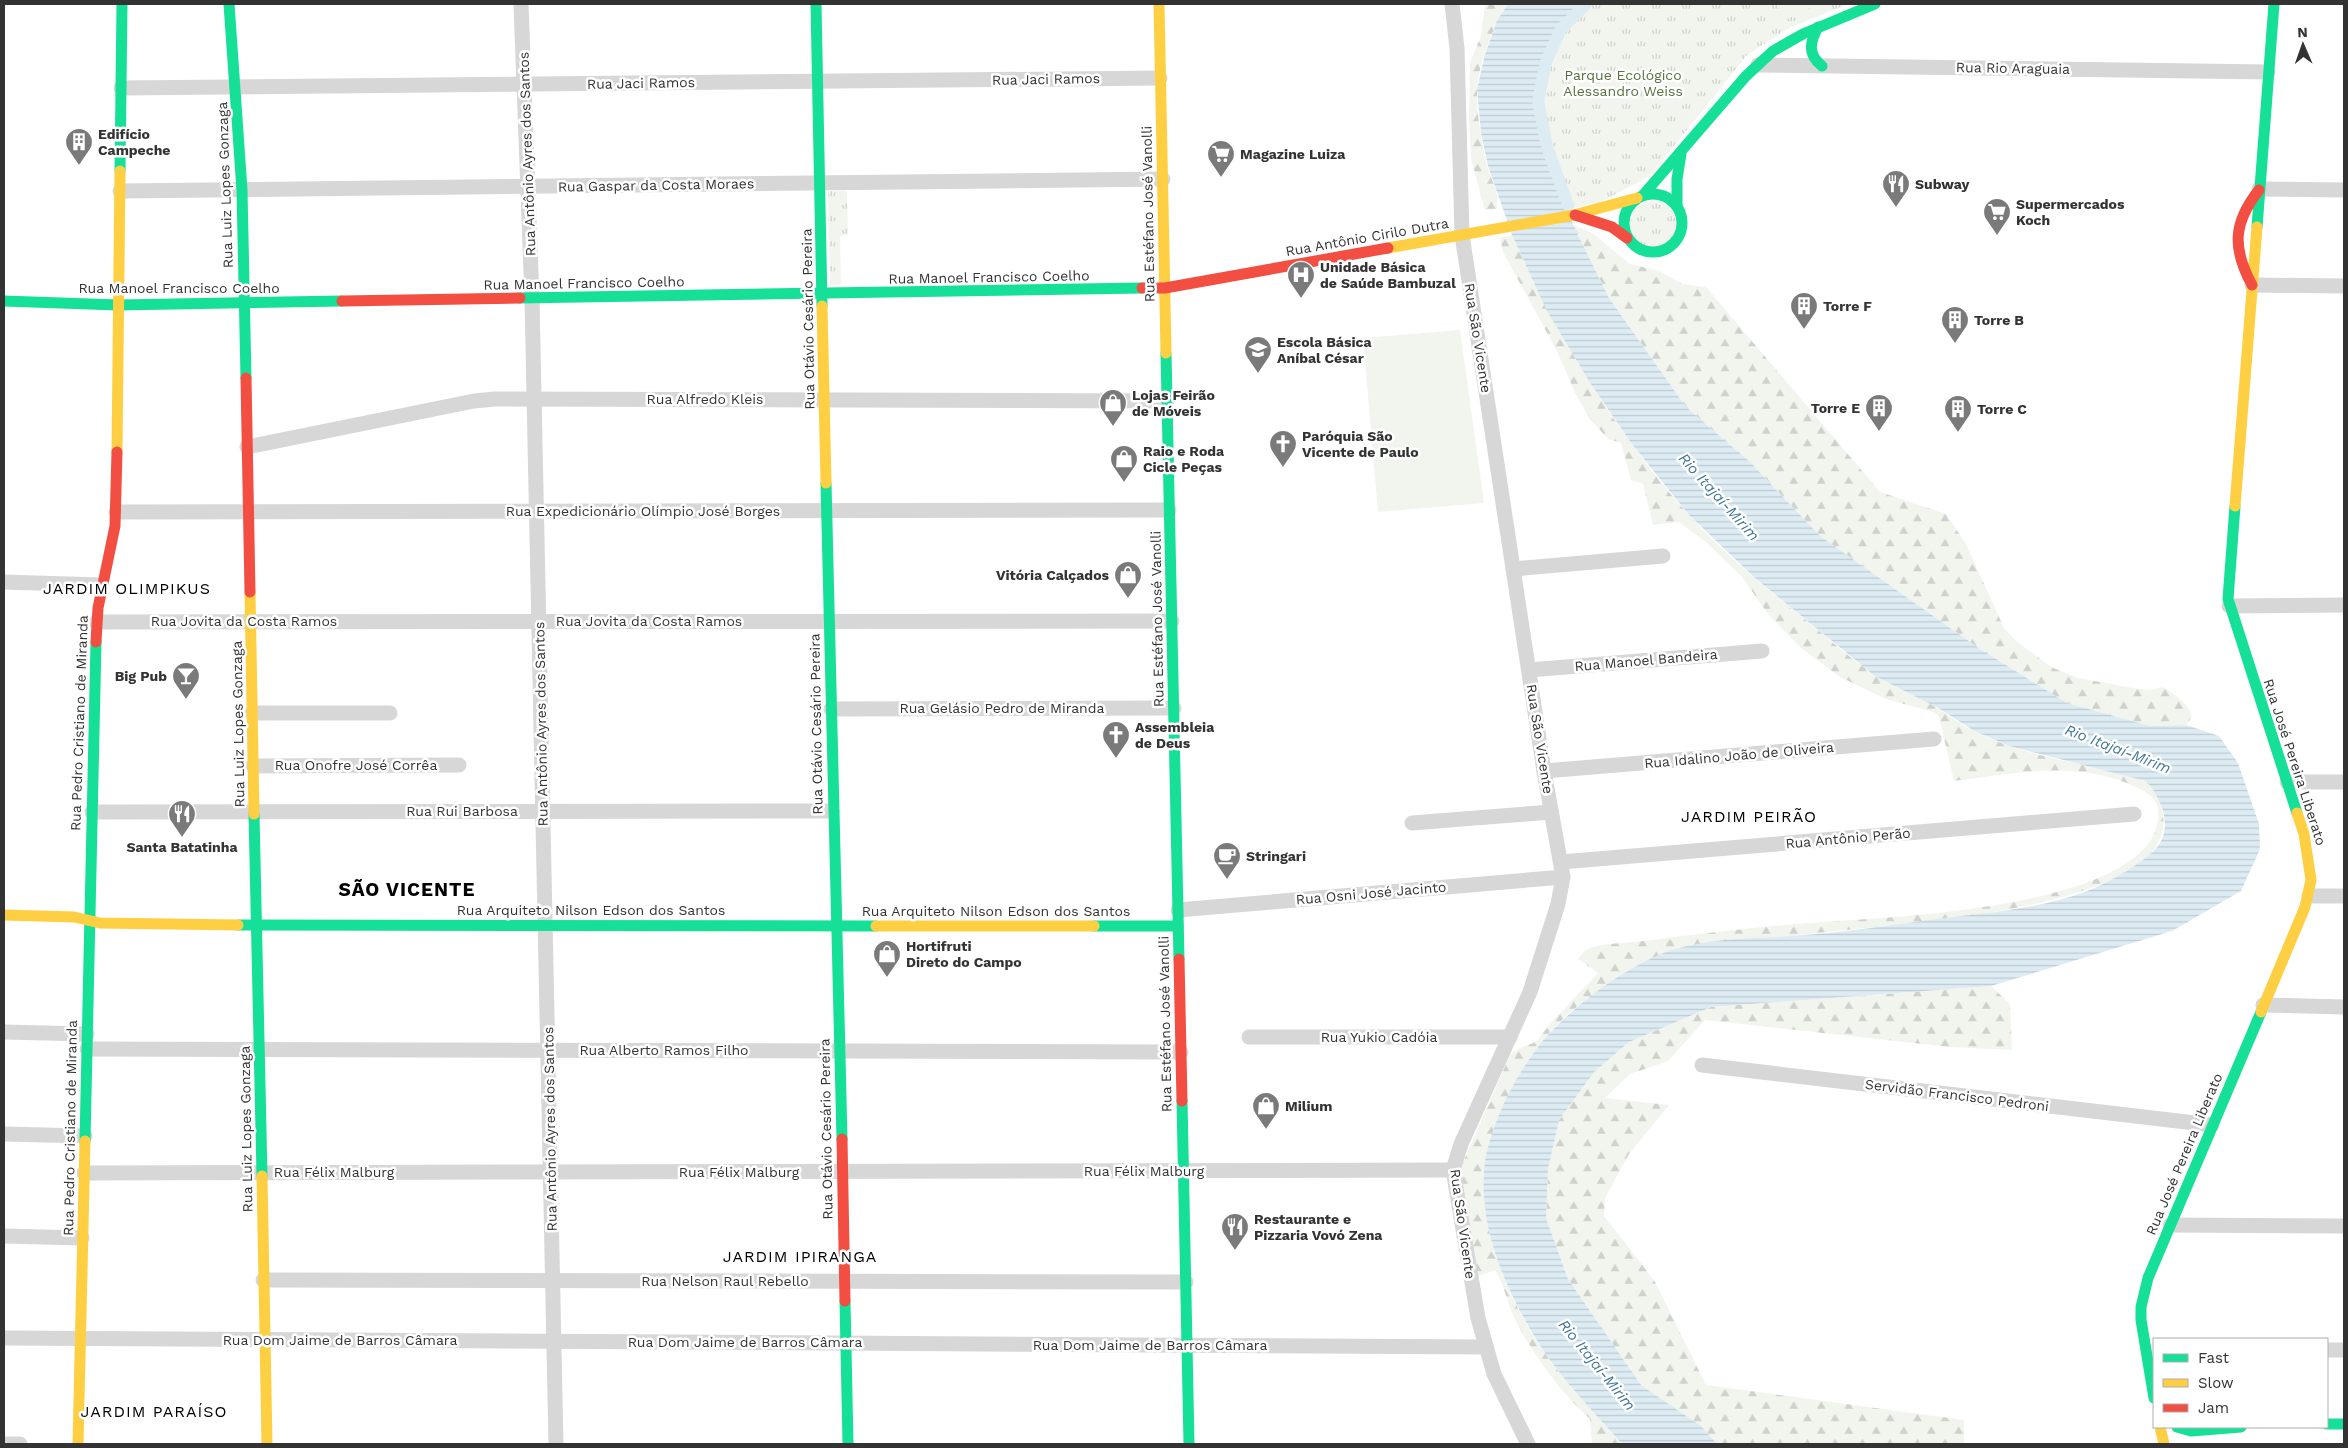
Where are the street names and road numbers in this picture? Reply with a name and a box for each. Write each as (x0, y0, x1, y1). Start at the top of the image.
street label: Rua Antônio Ayres dos Santos (515, 52, 539, 256)
street label: Rua Rio Araguaia (1956, 59, 2070, 77)
street label: Rua Jaci Ramos (992, 70, 1100, 88)
street label: Rua Jaci Ramos (587, 74, 695, 92)
street label: Rua Luiz Lopes Gonzaga (214, 101, 236, 269)
street label: Rua Estéfano José Vanolli (1138, 126, 1158, 302)
street label: Rua Gaspar da Costa Moraes (558, 175, 754, 195)
street label: Rua Antônio Cirilo Dutra (1284, 215, 1450, 259)
street label: Rua Otávio Cesário Pereira (798, 228, 818, 410)
street label: Rua Manoel Francisco Coelho (888, 267, 1090, 287)
street label: Rua Manoel Francisco Coelho (483, 273, 685, 293)
street label: Rua Manoel Francisco Coelho (78, 280, 280, 296)
street label: Rua São Vicente (1461, 282, 1495, 394)
street label: Rua Alfredo Kleis (647, 391, 763, 407)
street label: Rua Expedicionário Olímpio José Borges (506, 503, 780, 519)
street label: Rua Estéfano José Vanolli (1147, 531, 1167, 707)
street label: Rua Jovita da Costa Ramos (151, 613, 337, 629)
street label: Rua Jovita da Costa Ramos (556, 613, 742, 629)
street label: Rua Pedro Cristiano de Miranda (67, 615, 91, 831)
street label: Rua Antônio Ayres dos Santos (531, 622, 551, 826)
street label: Rua Otávio Cesário Pereira (806, 633, 826, 815)
street label: Rua Luiz Lopes Gonzaga (229, 641, 247, 807)
street label: Rua Manoel Bandeira (1574, 646, 1718, 674)
street label: Rua José Pereira Liberato (2260, 677, 2330, 847)
street label: Rua São Vicente (1523, 683, 1557, 795)
street label: Rua Gelásio Pedro de Miranda (900, 700, 1105, 716)
street label: Rua Idalino João de Oliveira (1643, 739, 1835, 771)
street label: Rua Onofre José Corrêa (275, 757, 437, 773)
street label: Rua Rui Barbosa (406, 803, 518, 819)
street label: Rua Antônio Perão (1785, 825, 1911, 851)
street label: Rua Osni José Jacinto (1295, 878, 1447, 908)
street label: Rua Arquiteto Nilson Edson dos Santos (457, 902, 725, 918)
street label: Rua Arquiteto Nilson Edson dos Santos (862, 903, 1130, 919)
street label: Rua Estéfano José Vanolli (1155, 936, 1175, 1112)
street label: Rua Pedro Cristiano de Miranda (60, 1020, 80, 1236)
street label: Rua Antônio Ayres dos Santos (540, 1027, 560, 1231)
street label: Rua Yukio Cadóia (1321, 1029, 1437, 1045)
street label: Rua Otávio Cesário Pereira (816, 1038, 836, 1220)
street label: Rua Alberto Ramos Filho (579, 1042, 749, 1058)
street label: Rua Luiz Lopes Gonzaga (237, 1046, 255, 1212)
street label: Rua José Pereira Liberato (2143, 1071, 2225, 1237)
street label: Servidão Francisco Pedroni (1864, 1076, 2050, 1114)
street label: Rua Félix Malburg (1084, 1163, 1205, 1179)
street label: Rua Félix Malburg (274, 1164, 395, 1180)
street label: Rua Félix Malburg (679, 1164, 800, 1180)
street label: Rua São Vicente (1447, 1168, 1479, 1280)
street label: Rua Nelson Raul Rebello (641, 1273, 809, 1289)
street label: Rua Dom Jaime de Barros Câmara (223, 1332, 457, 1348)
street label: Rua Dom Jaime de Barros Câmara (628, 1334, 862, 1350)
street label: Rua Dom Jaime de Barros Câmara (1033, 1337, 1267, 1353)

